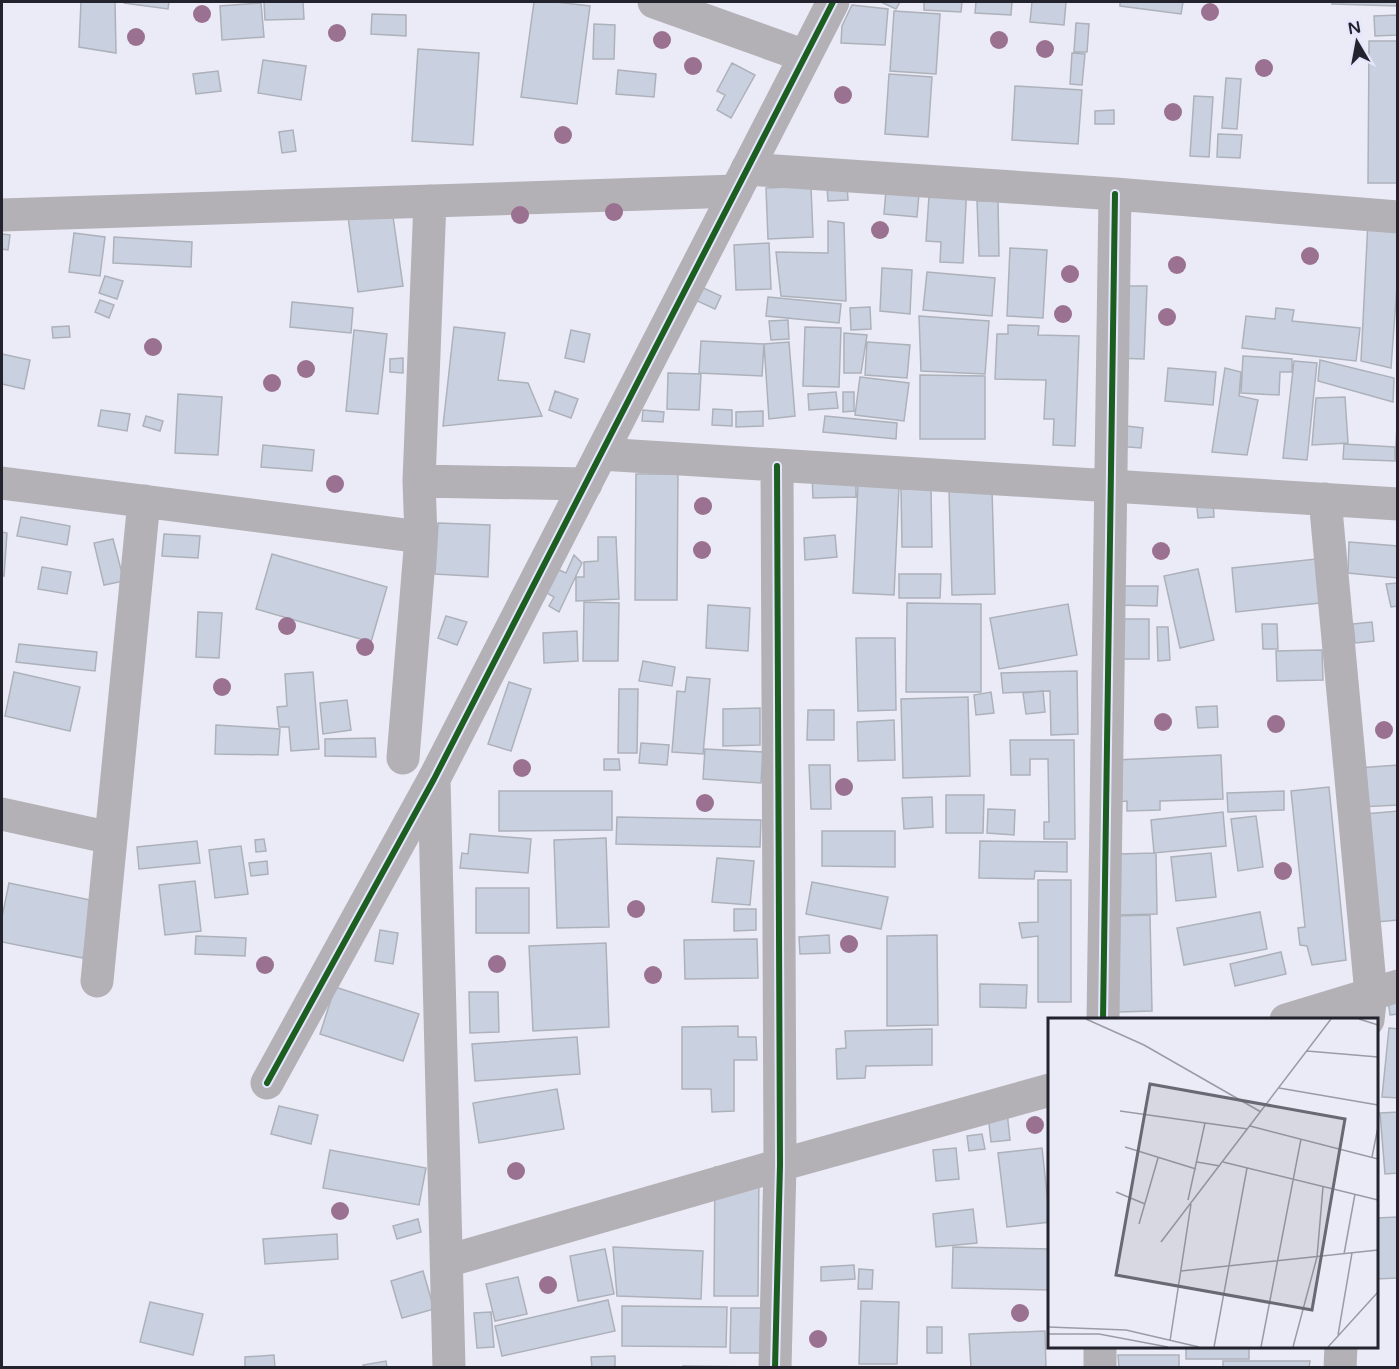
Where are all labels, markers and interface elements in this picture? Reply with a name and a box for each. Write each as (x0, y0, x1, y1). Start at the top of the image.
north arrow (1327, 12, 1387, 72)
text: N (1347, 17, 1363, 39)
inset map (1048, 1018, 1378, 1348)

